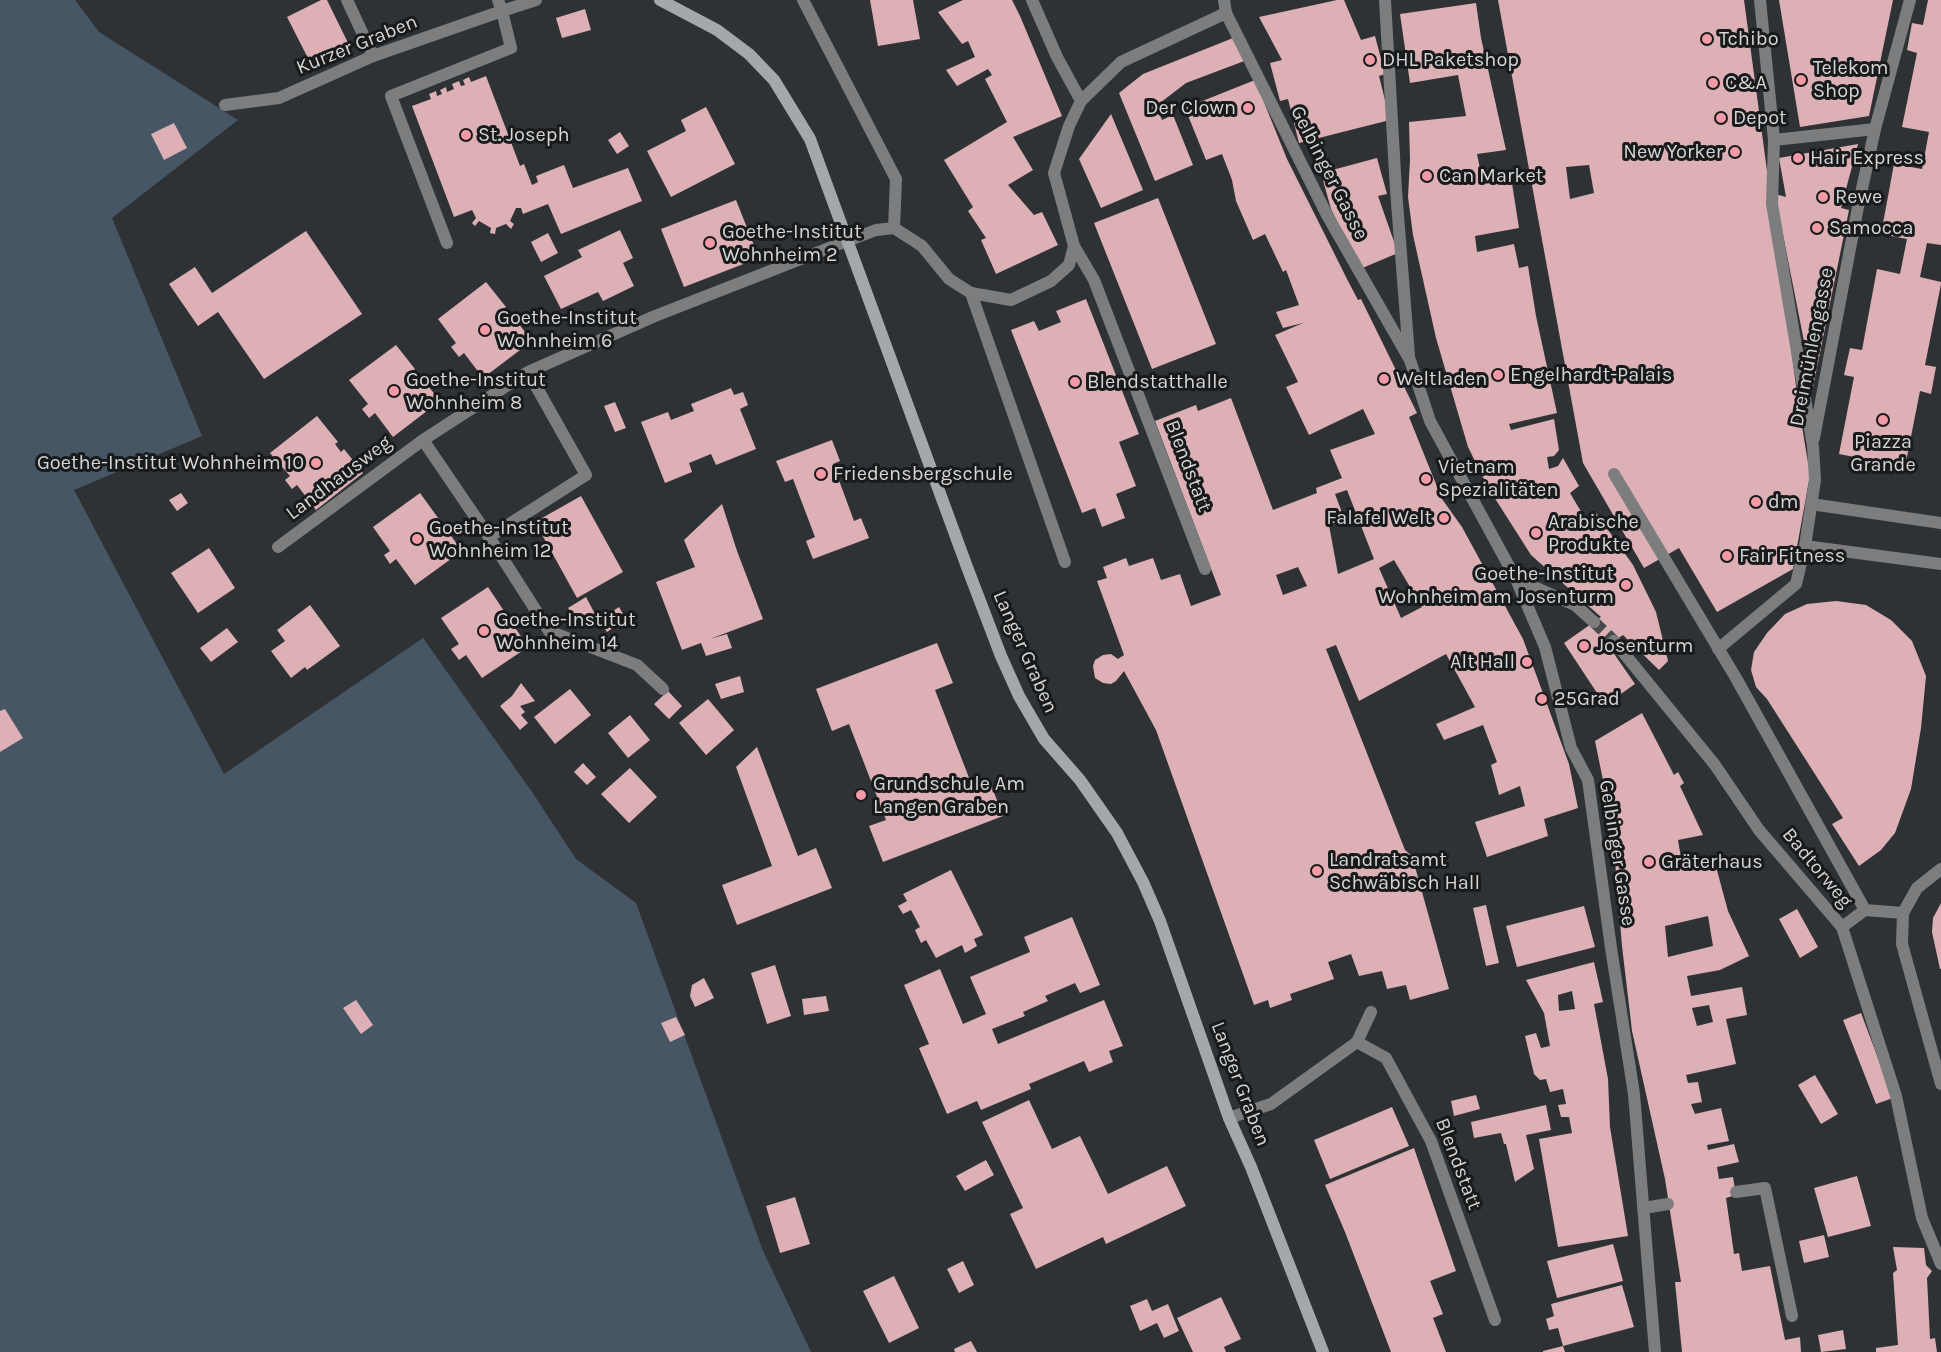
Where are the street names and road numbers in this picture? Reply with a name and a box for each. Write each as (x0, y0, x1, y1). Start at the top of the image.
street label: Kurzer Graben (293, 10, 421, 80)
street label: Gelbinger Gasse (1285, 102, 1373, 244)
street label: Dreimühlengasse (1785, 266, 1839, 428)
street label: Blendstatt (1160, 417, 1216, 515)
street label: Landhausweg (281, 430, 397, 526)
street label: Langer Graben (987, 587, 1063, 717)
street label: Gelbinger Gasse (1594, 778, 1640, 928)
street label: Badtorweg (1777, 823, 1857, 913)
street label: Langer Graben (1205, 1018, 1275, 1150)
street label: Blendstatt (1430, 1115, 1486, 1213)

